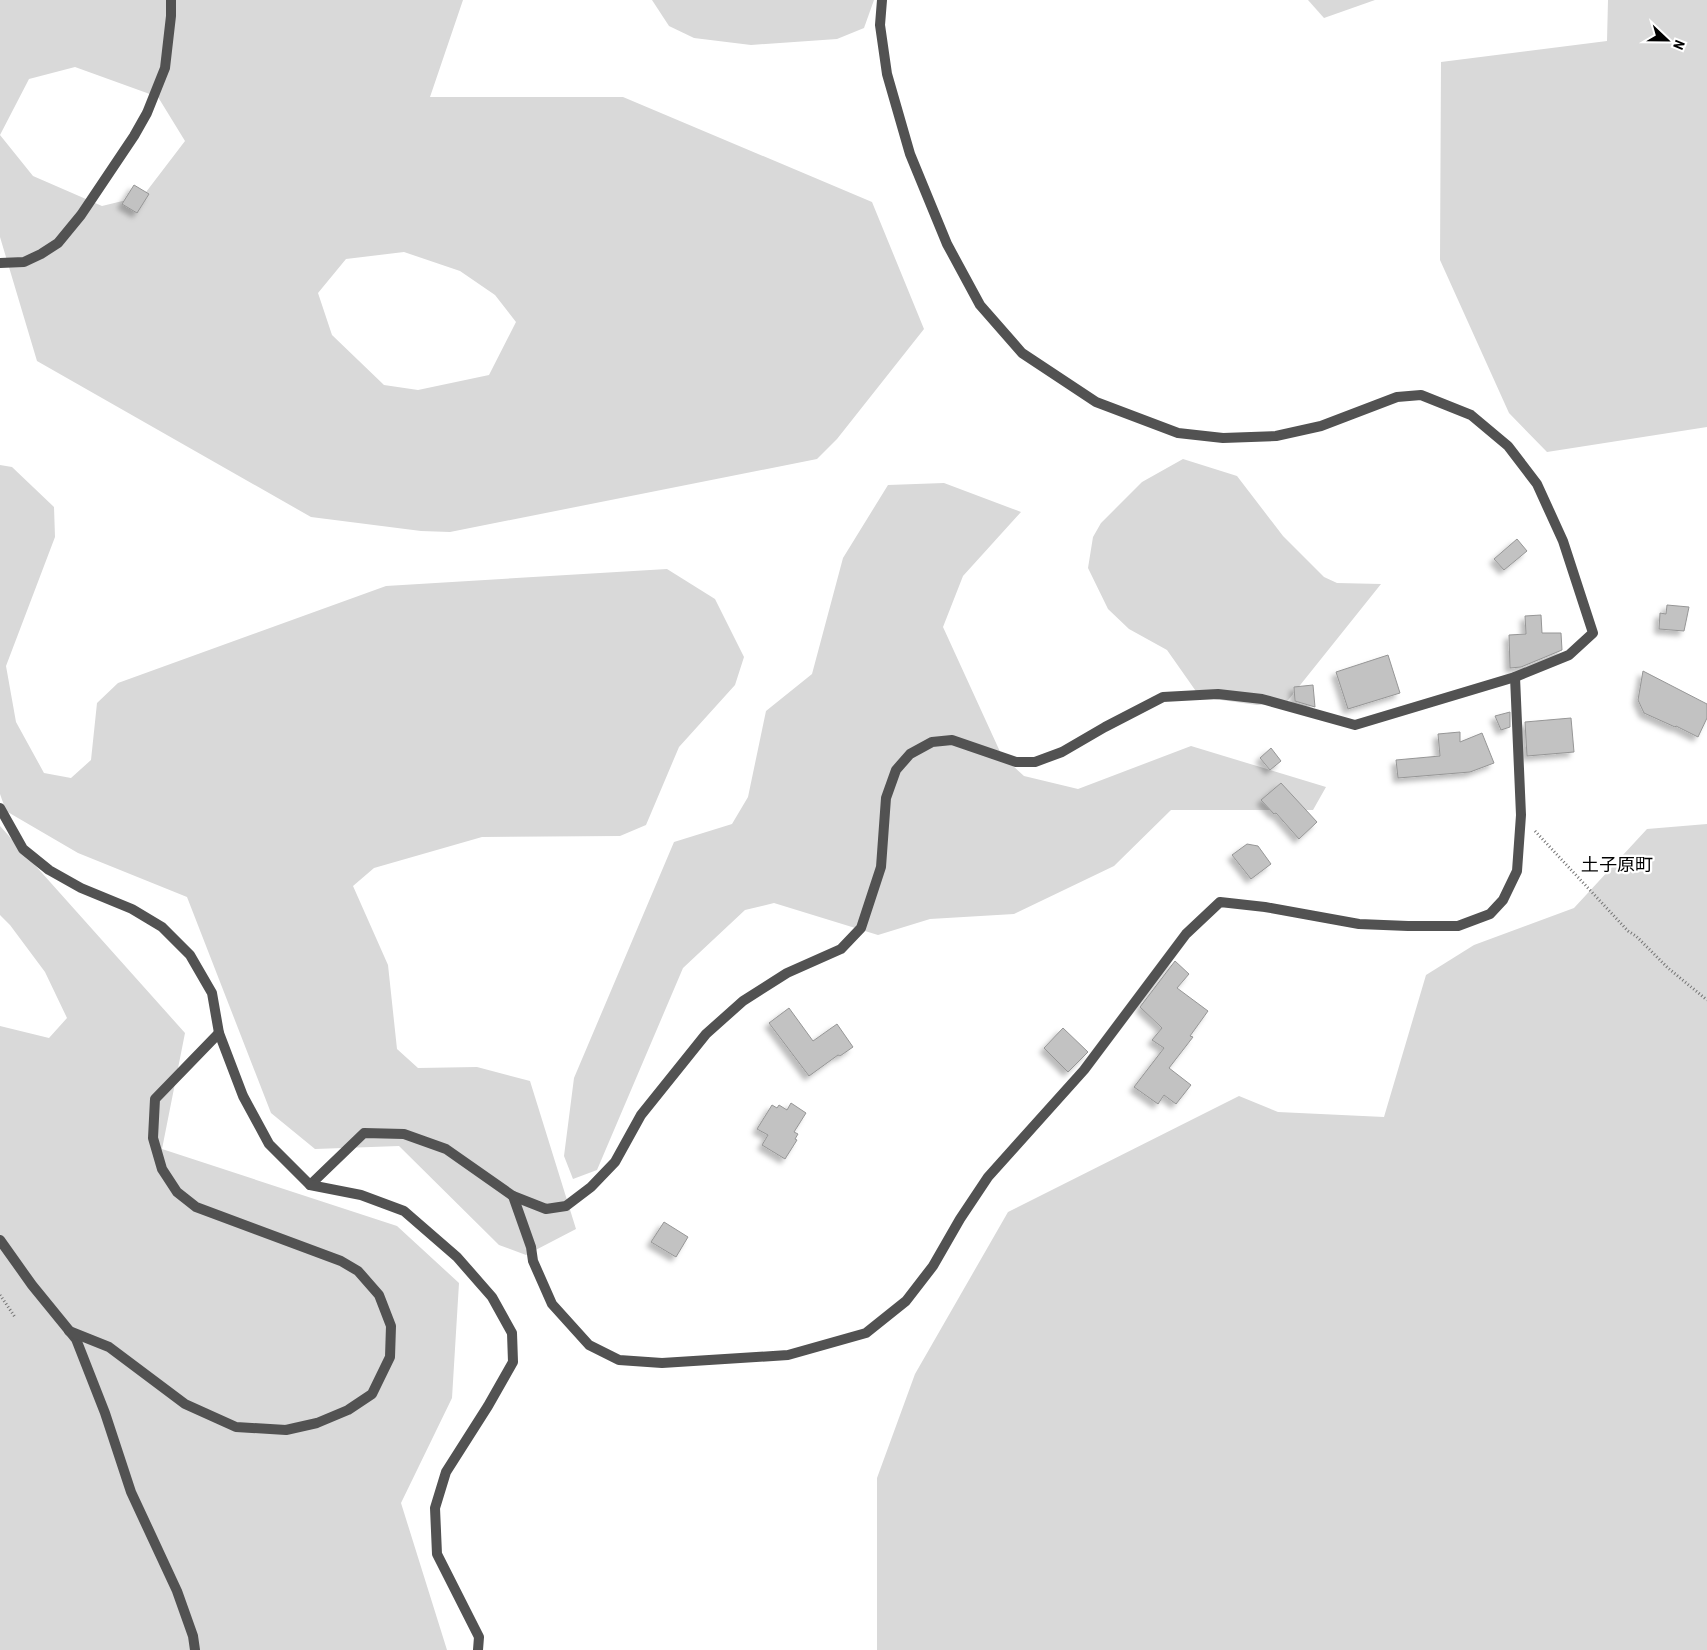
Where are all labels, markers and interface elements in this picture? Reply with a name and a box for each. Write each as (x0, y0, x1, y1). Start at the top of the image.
north arrow (1642, 15, 1692, 65)
text: N (1670, 38, 1688, 52)
district label: 土子原町 (1581, 854, 1653, 875)

